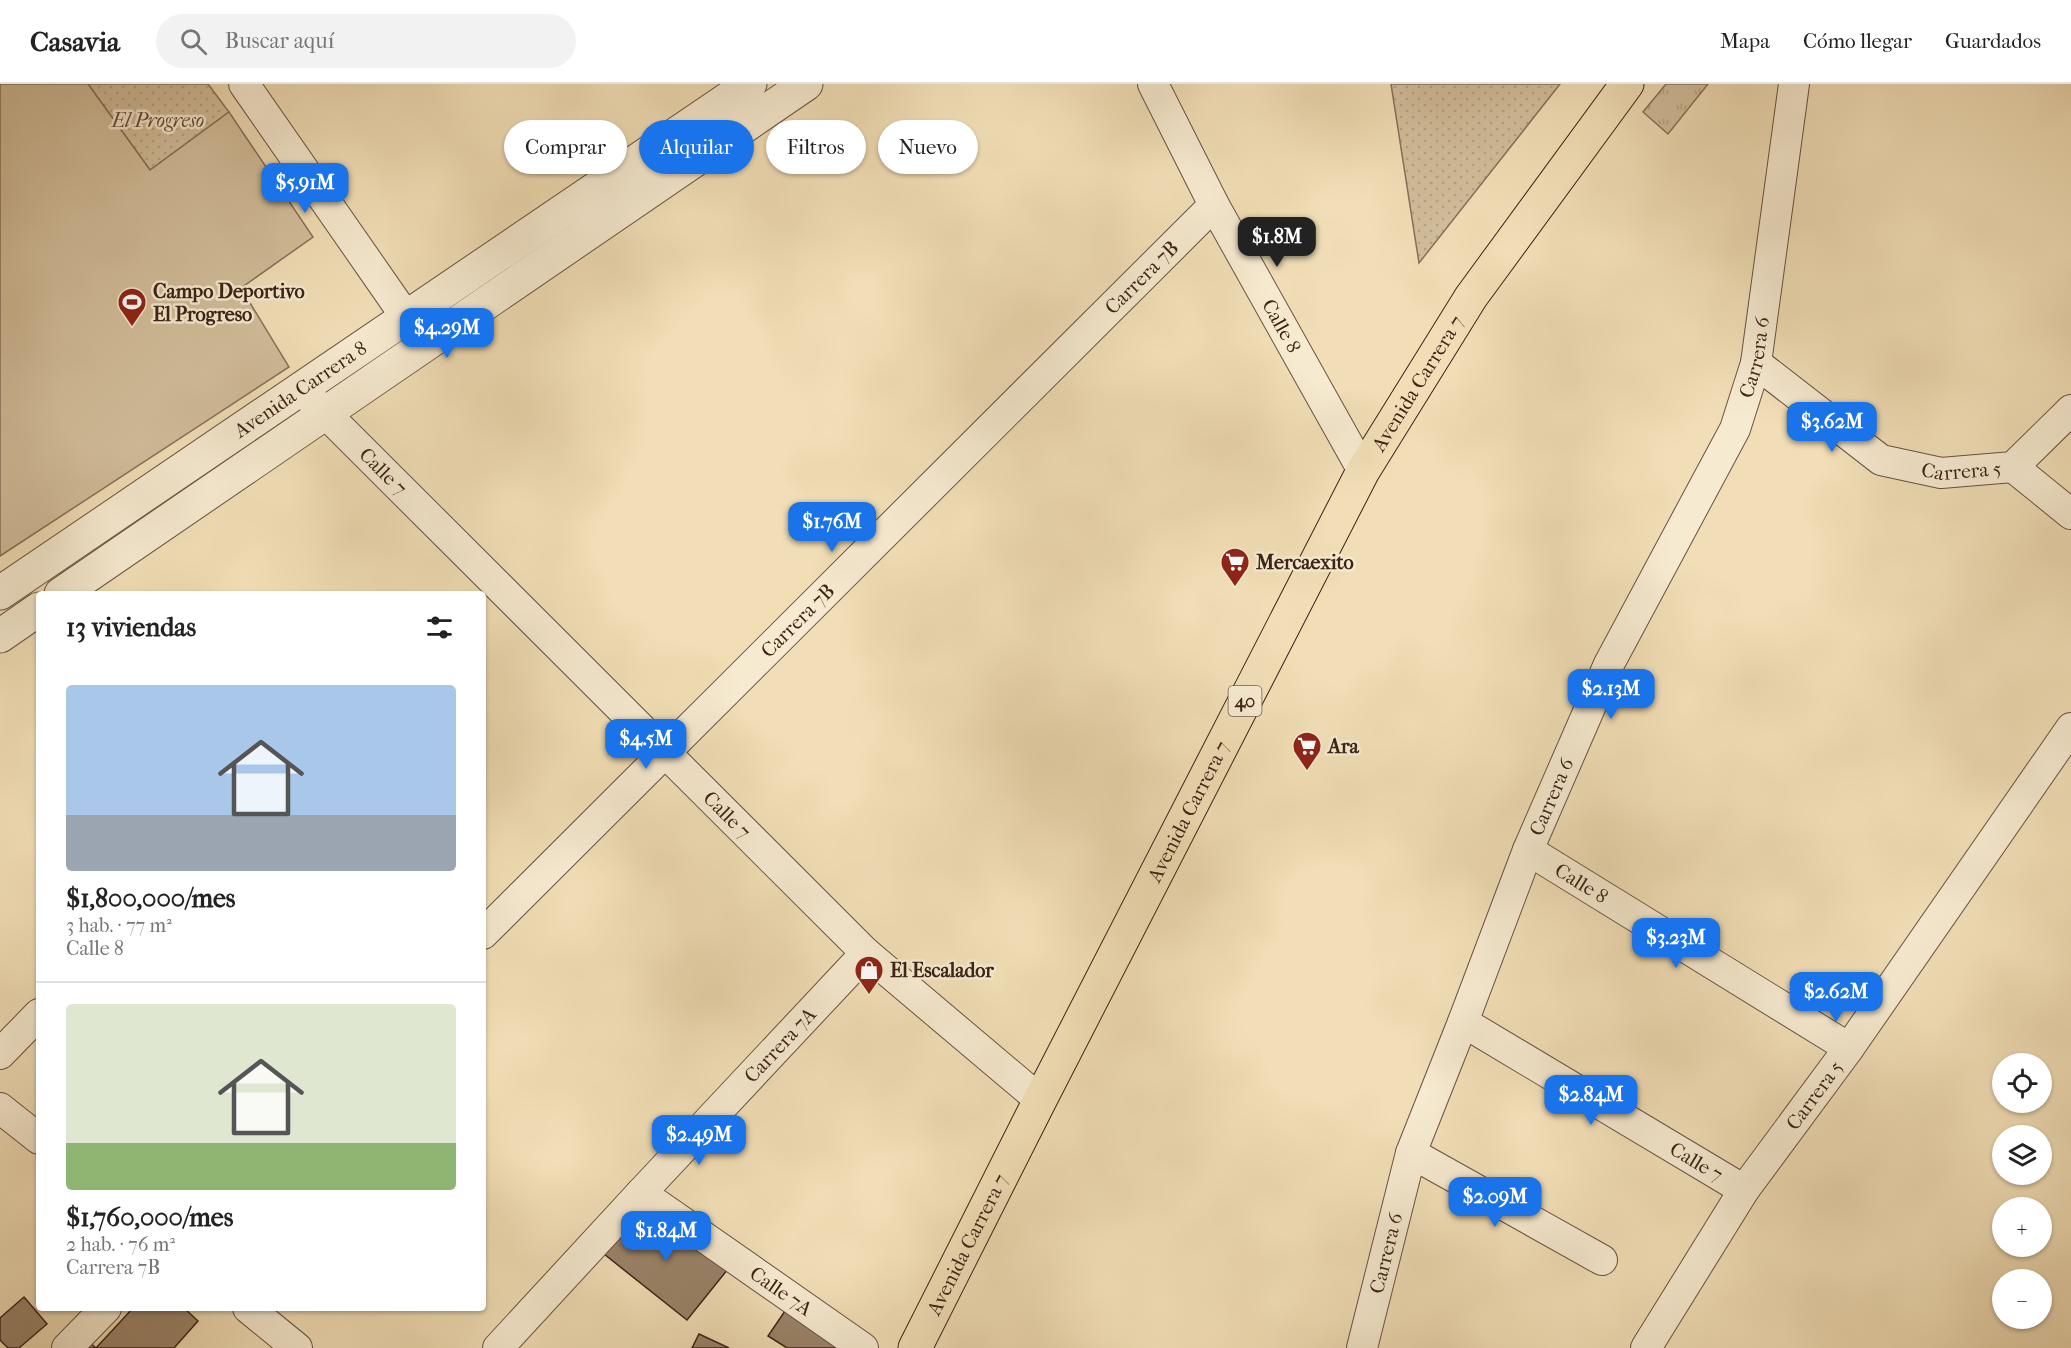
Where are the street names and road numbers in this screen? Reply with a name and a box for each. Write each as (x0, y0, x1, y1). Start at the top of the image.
street label: Carrera 7B (1100, 236, 1183, 319)
street label: Calle 8 (1257, 295, 1306, 357)
street label: Avenida Carrera 7 (1366, 311, 1468, 456)
street label: Carrera 6 (1734, 315, 1774, 401)
street label: Avenida Carrera 8 (229, 336, 371, 443)
street label: Calle 7 (355, 443, 412, 500)
street label: Carrera 5 (1919, 457, 2002, 485)
street label: Carrera 7B (756, 579, 839, 662)
road number: 40 (1228, 686, 1262, 716)
street label: Avenida Carrera 7 (1142, 737, 1234, 887)
street label: Carrera 6 (1524, 754, 1578, 839)
street label: Calle 7 (699, 786, 756, 843)
street label: Calle 8 (1551, 858, 1612, 908)
street label: Carrera 7A (739, 1002, 821, 1087)
street label: Carrera 5 (1781, 1056, 1847, 1134)
street label: Calle 7 (1666, 1137, 1727, 1186)
street label: Avenida Carrera 7 (922, 1170, 1013, 1320)
street label: Carrera 6 (1365, 1210, 1407, 1296)
street label: Calle 7A (746, 1261, 818, 1321)

